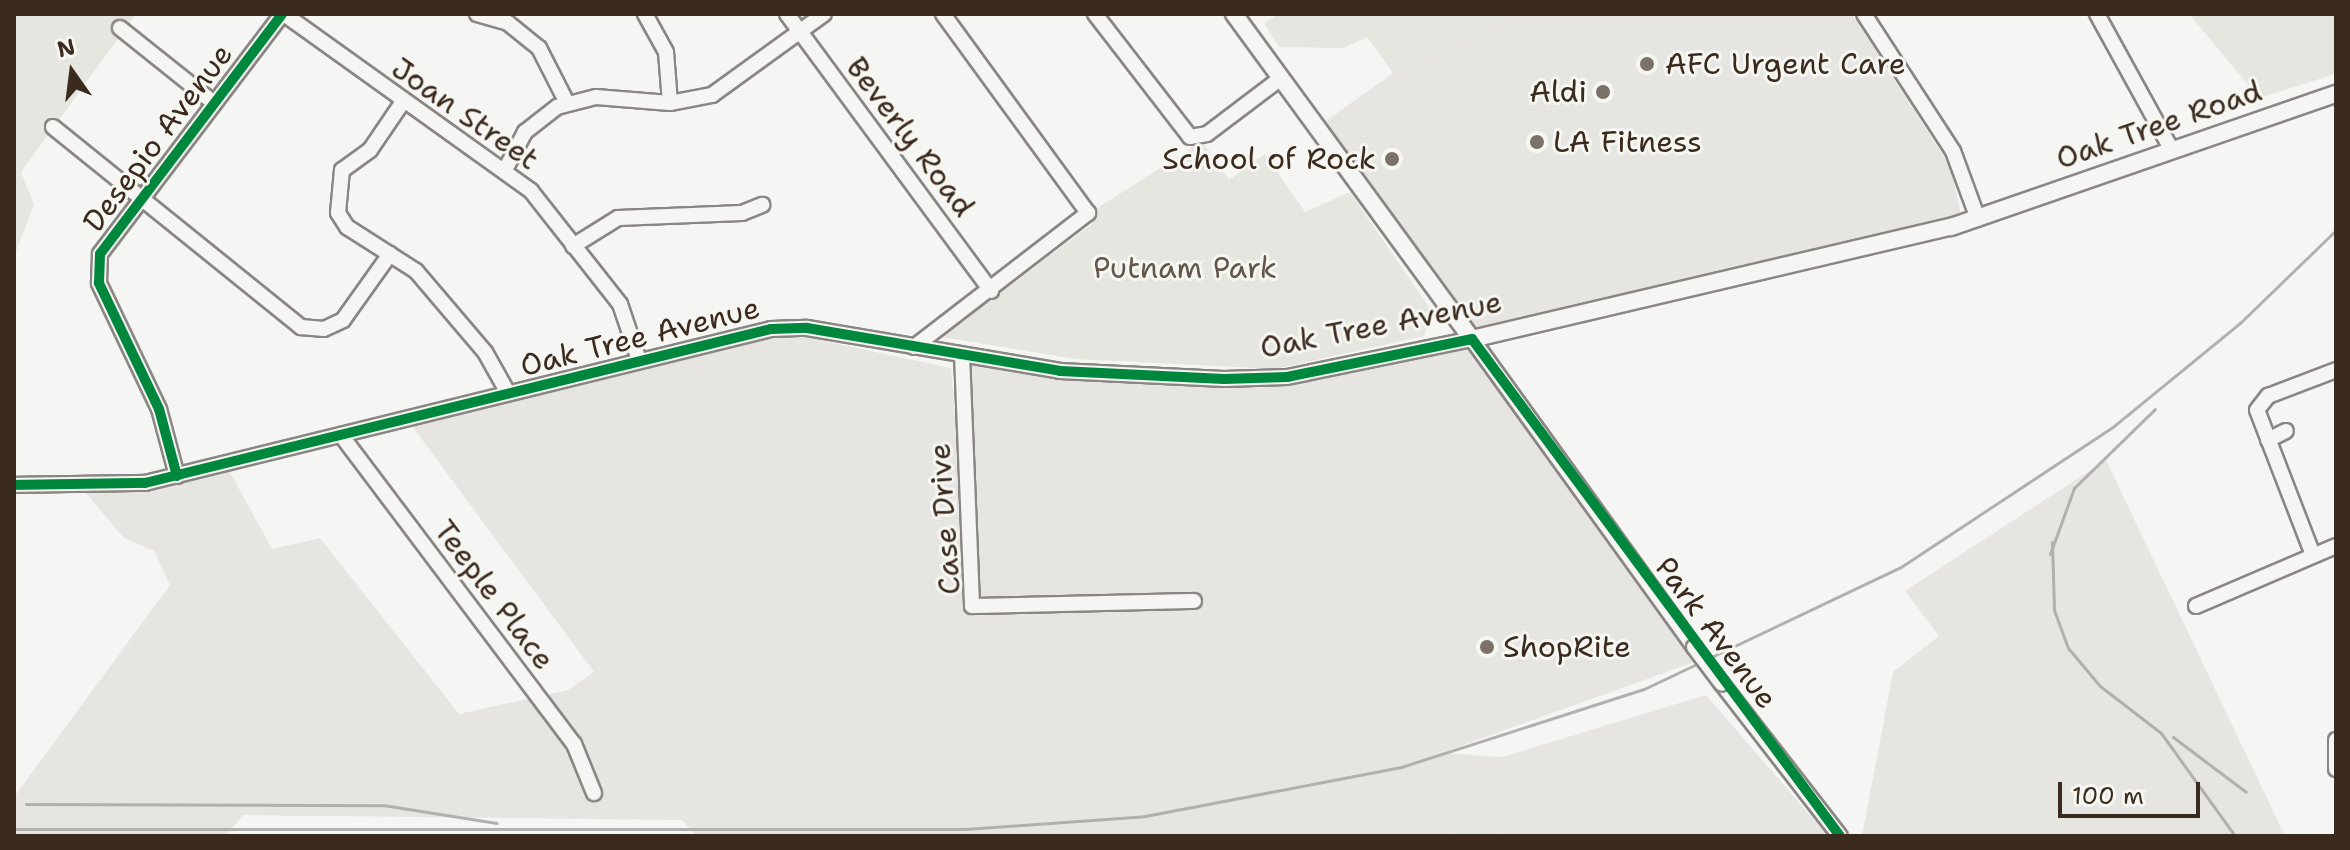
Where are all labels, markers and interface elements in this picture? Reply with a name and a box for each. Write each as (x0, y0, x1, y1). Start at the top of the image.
north arrow (32, 32, 112, 112)
text: N (54, 32, 78, 64)
street label: Desepio Avenue (76, 37, 240, 239)
place label: AFC Urgent Care (1665, 46, 1906, 82)
street label: Joan Street (385, 50, 545, 178)
street label: Beverly Road (838, 50, 982, 224)
marker: AFC Urgent Care (1636, 53, 1658, 75)
street label: Oak Tree Road (2051, 73, 2267, 177)
place label: Aldi (1529, 74, 1587, 110)
marker: Aldi (1594, 83, 1612, 101)
place label: LA Fitness (1553, 124, 1702, 160)
marker: LA Fitness (1528, 133, 1546, 151)
place label: School of Rock (1162, 141, 1376, 177)
marker: School of Rock (1383, 150, 1401, 168)
park label: Putnam Park (1093, 250, 1277, 286)
street label: Oak Tree Avenue (1257, 284, 1505, 366)
street label: Oak Tree Avenue (517, 290, 763, 384)
street label: Case Drive (922, 442, 968, 596)
street label: Teeple Place (426, 513, 562, 677)
street label: Park Avenue (1647, 550, 1785, 716)
place label: ShopRite (1503, 629, 1631, 665)
marker: ShopRite (1478, 638, 1496, 656)
scale bar (2062, 766, 2204, 816)
text: 100 m (2072, 780, 2144, 812)

